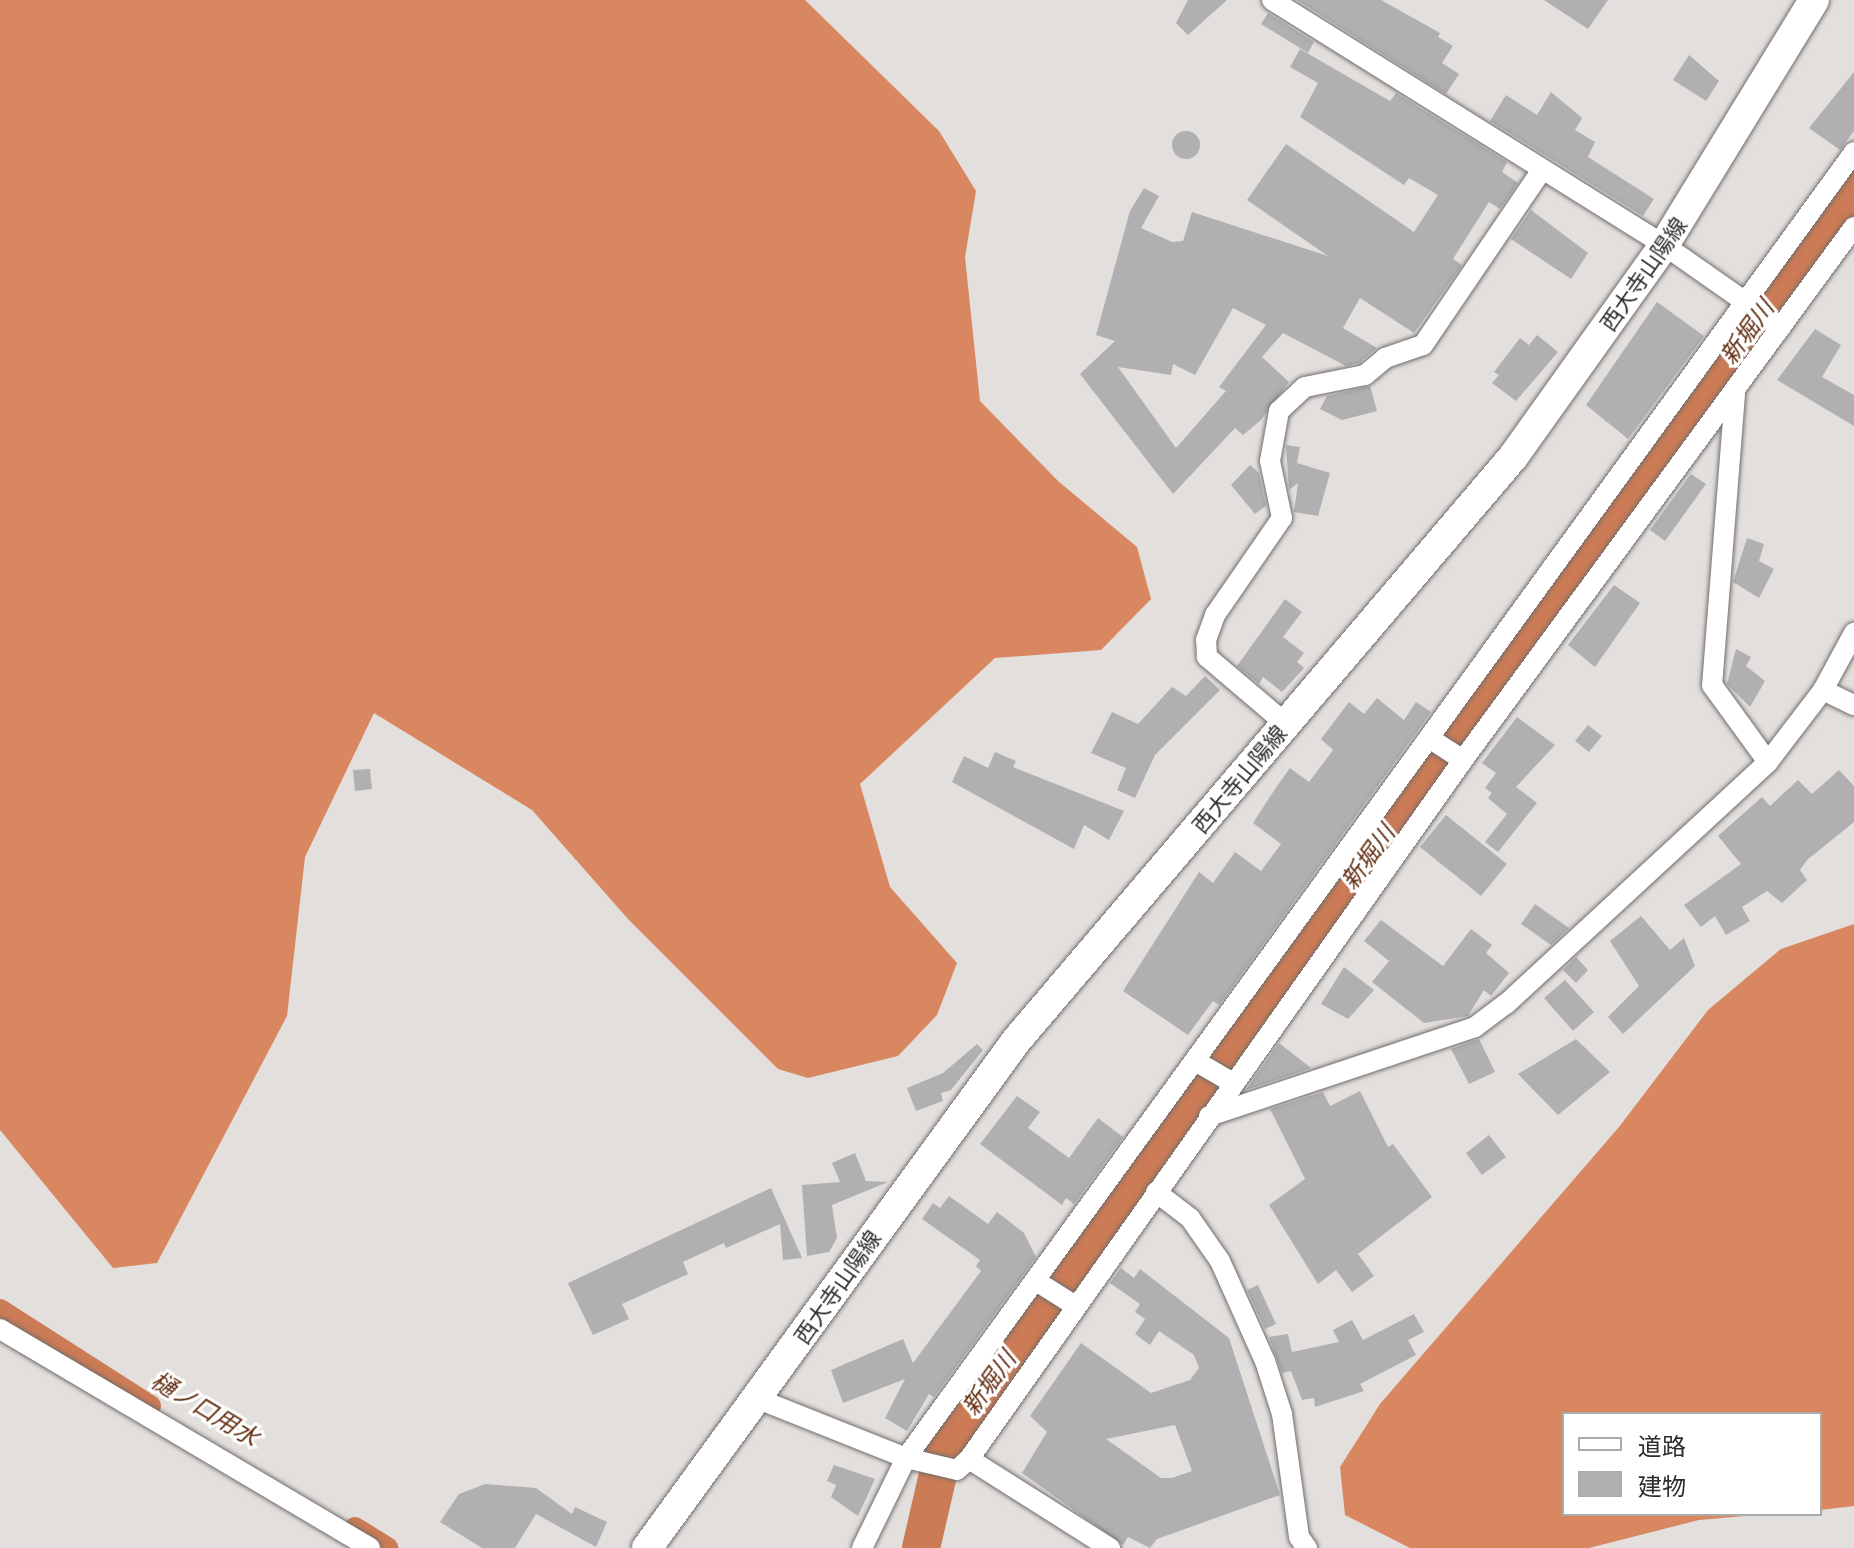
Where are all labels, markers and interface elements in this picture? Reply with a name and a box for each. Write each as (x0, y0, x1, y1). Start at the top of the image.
street label: 西大寺山陽線 (1594, 212, 1692, 336)
water label: 新堀川 (1714, 294, 1780, 370)
street label: 西大寺山陽線 (1186, 720, 1292, 838)
water label: 新堀川 (1335, 819, 1401, 895)
street label: 西大寺山陽線 (788, 1225, 886, 1349)
water label: 新堀川 (956, 1345, 1022, 1421)
water label: 樋ノ口用水 (146, 1366, 264, 1452)
legend (1562, 1412, 1822, 1516)
text: 道路 (1638, 1430, 1686, 1462)
text: 建物 (1638, 1470, 1686, 1502)

